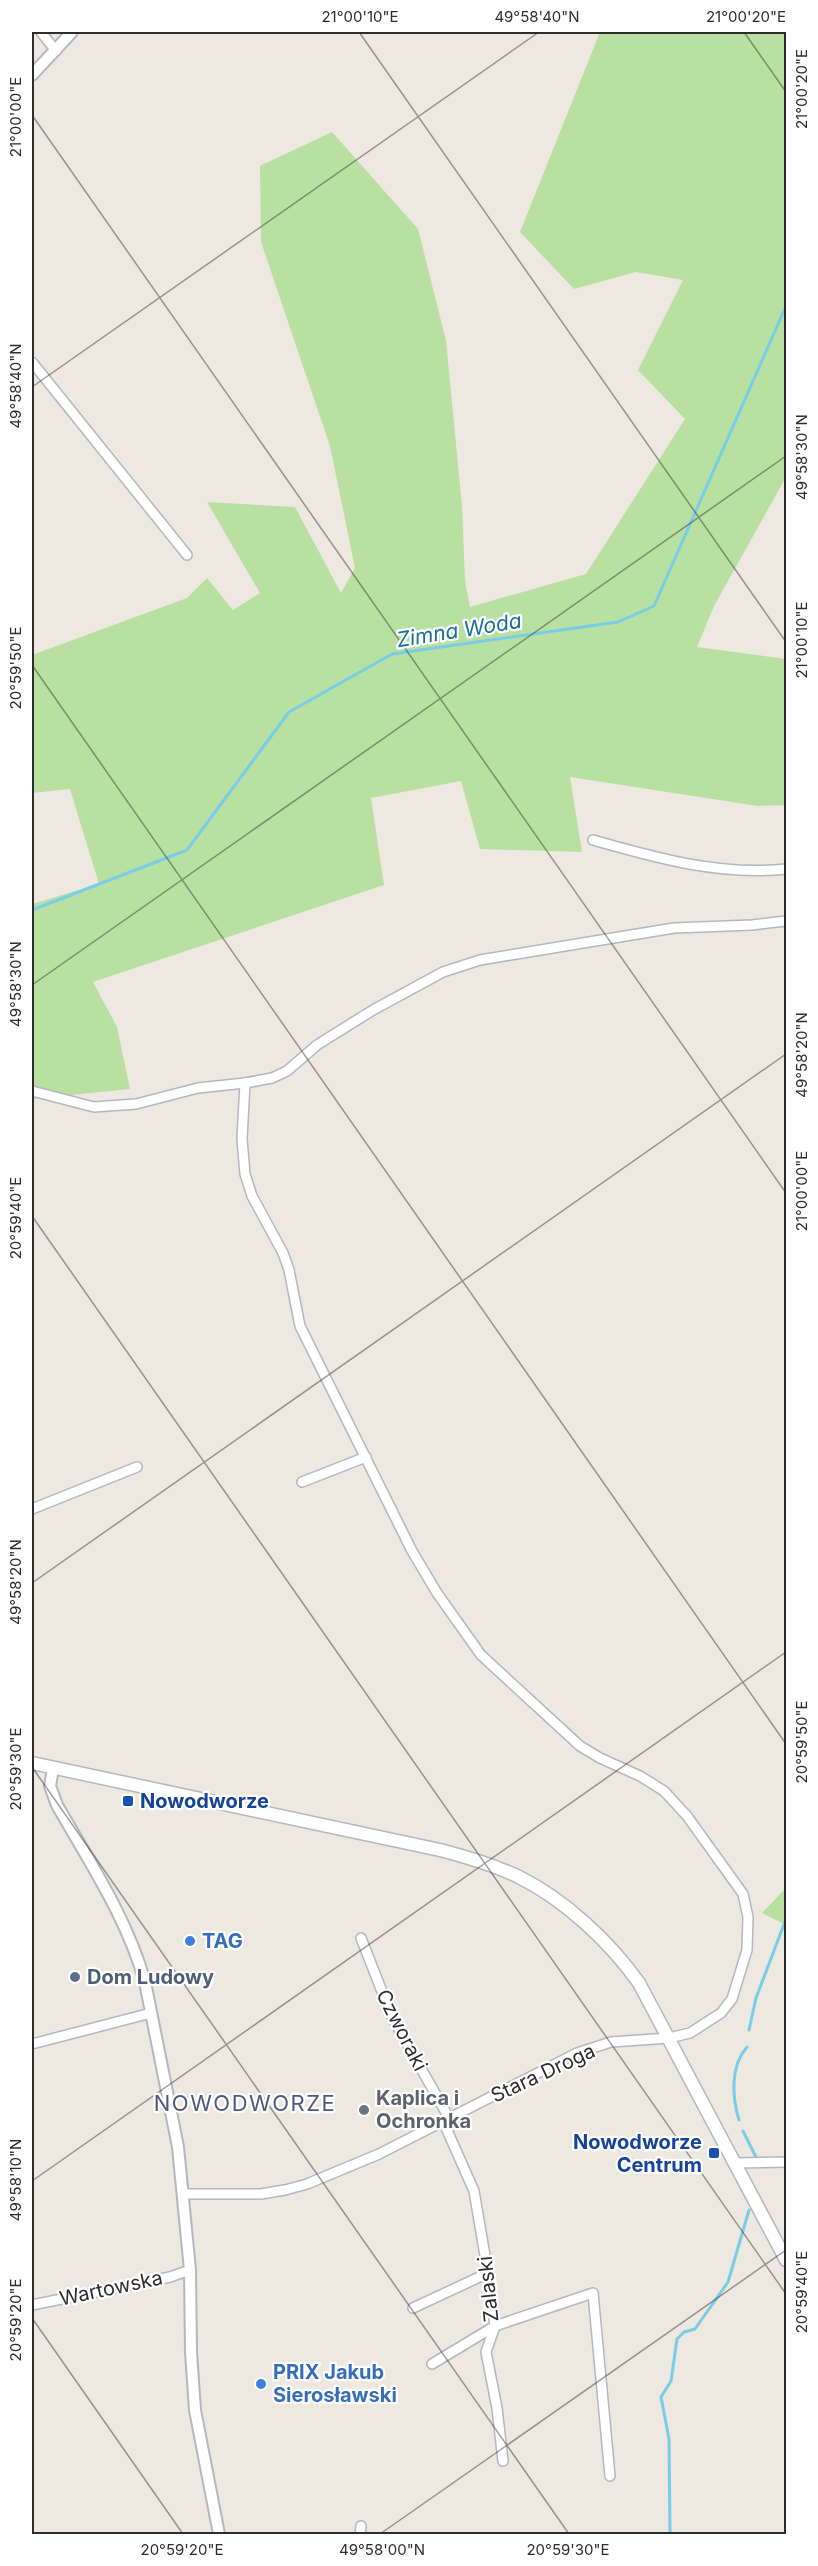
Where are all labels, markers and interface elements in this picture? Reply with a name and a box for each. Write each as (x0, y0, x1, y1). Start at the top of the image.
text: 21°00'10"E (321, 7, 399, 26)
text: 49°58'40"N (494, 7, 580, 26)
text: 21°00'20"E (706, 7, 786, 26)
text: 21°00'20"E (792, 49, 811, 129)
text: 21°00'00"E (6, 77, 25, 157)
text: 49°58'40"N (6, 343, 25, 429)
text: 49°58'30"N (792, 414, 811, 500)
text: 21°00'10"E (792, 601, 811, 679)
water label: Zimna Woda (395, 608, 523, 652)
text: 20°59'50"E (6, 627, 25, 709)
text: 49°58'30"N (6, 941, 25, 1027)
text: 49°58'20"N (792, 1012, 811, 1098)
text: 21°00'00"E (792, 1151, 811, 1231)
text: 20°59'40"E (6, 1177, 25, 1259)
text: 49°58'20"N (6, 1539, 25, 1625)
text: 20°59'50"E (792, 1701, 811, 1783)
text: 20°59'30"E (6, 1727, 25, 1811)
place label: Nowodworze (140, 1789, 269, 1813)
marker: Nowodworze (121, 1794, 135, 1808)
place label: TAG (202, 1929, 243, 1953)
marker: TAG (183, 1934, 197, 1948)
place label: Dom Ludowy (87, 1965, 214, 1989)
marker: Dom Ludowy (68, 1970, 82, 1984)
street label: Czworaki (371, 1985, 433, 2075)
street label: Stara Droga (487, 2038, 599, 2108)
place label: Kaplica i Ochronka (376, 2086, 471, 2133)
district label: NOWODWORZE (154, 2090, 336, 2116)
marker: Kaplica i Ochronka (357, 2103, 371, 2117)
place label: Nowodworze Centrum (573, 2130, 702, 2177)
text: 49°58'10"N (6, 2139, 25, 2221)
marker: Nowodworze Centrum (707, 2146, 721, 2160)
text: 20°59'40"E (792, 2251, 811, 2333)
street label: Zalaski (473, 2255, 503, 2323)
street label: Wartowska (57, 2265, 165, 2311)
text: 20°59'20"E (6, 2279, 25, 2361)
place label: PRIX Jakub Sierosławski (273, 2360, 397, 2407)
marker: PRIX Jakub Sierosławski (254, 2377, 268, 2391)
text: 20°59'20"E (141, 2540, 223, 2559)
text: 49°58'00"N (339, 2540, 425, 2559)
text: 20°59'30"E (526, 2540, 610, 2559)

